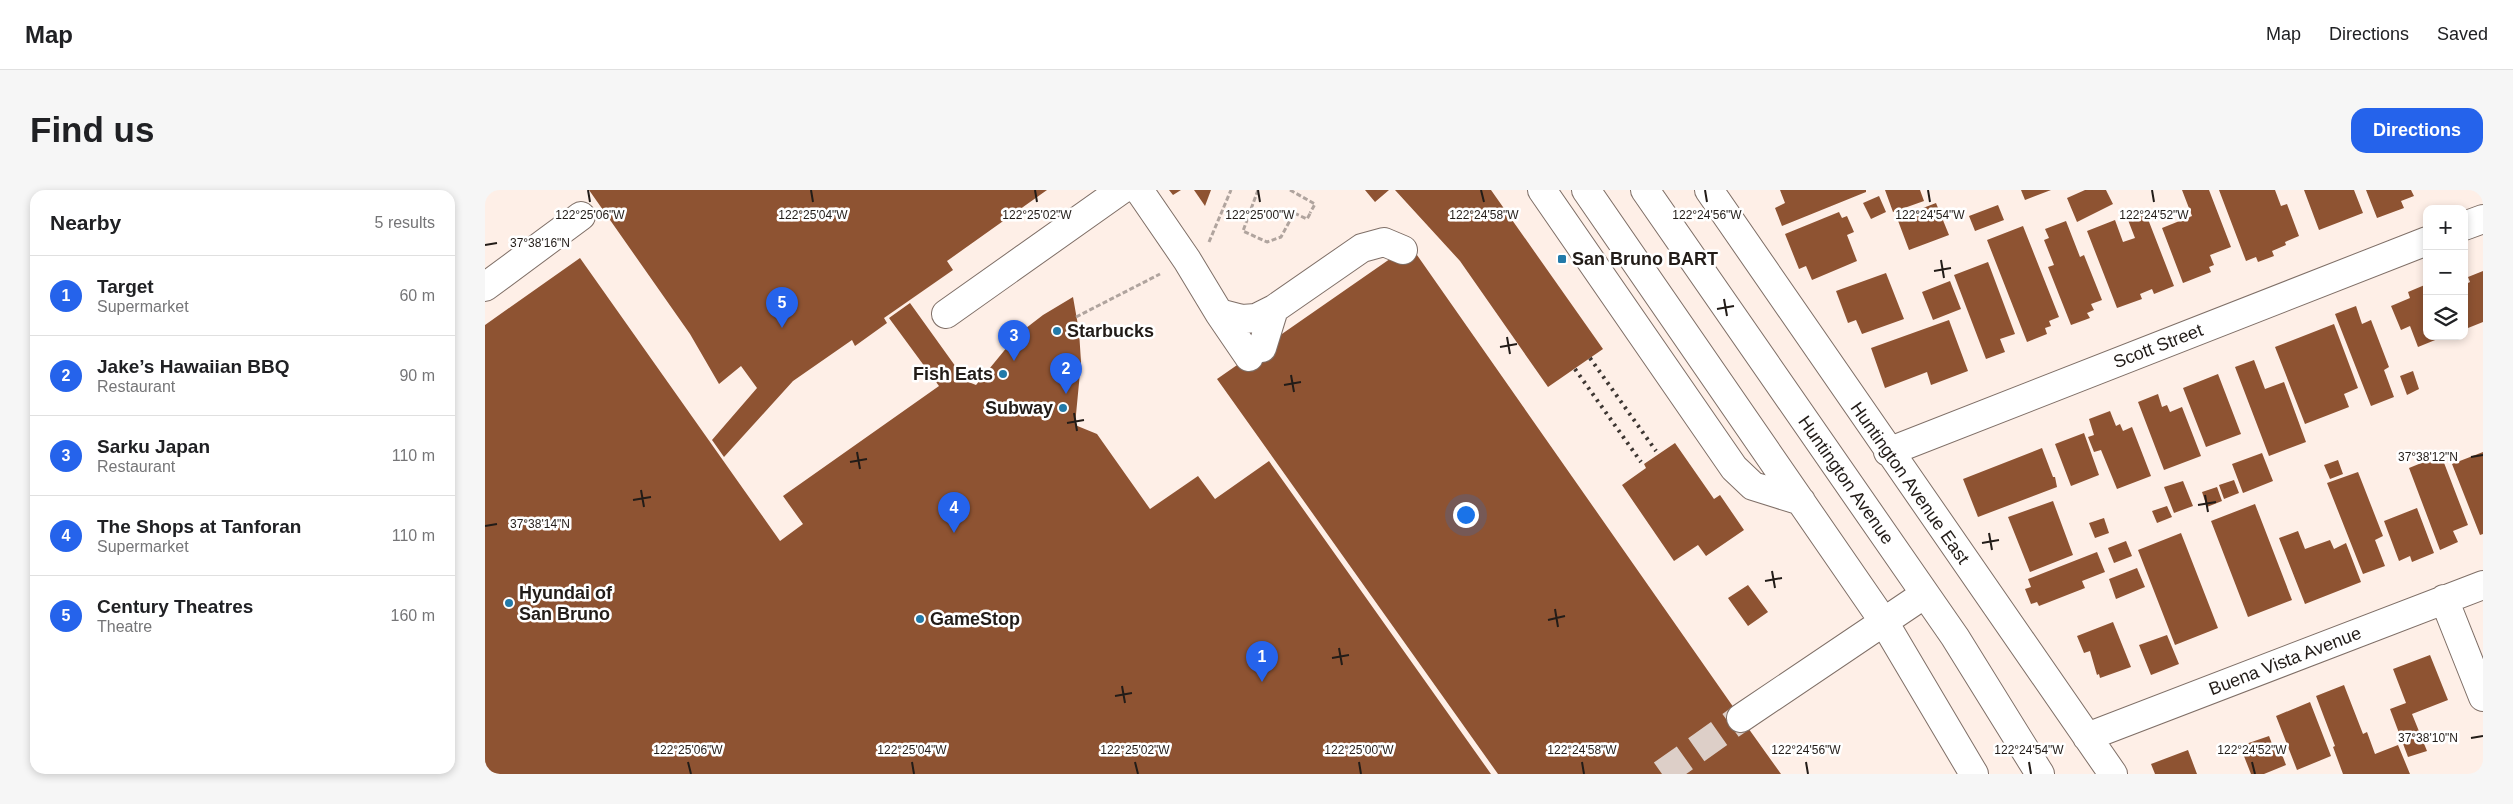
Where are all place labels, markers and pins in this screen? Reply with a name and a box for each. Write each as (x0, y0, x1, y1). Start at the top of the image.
place label: San Bruno BART (1572, 249, 1718, 269)
marker: San Bruno BART (1556, 253, 1568, 265)
pin: 5 (766, 287, 798, 328)
pin: 3 (998, 320, 1030, 361)
place label: Starbucks (1067, 321, 1154, 341)
marker: Starbucks (1051, 325, 1063, 337)
pin: 2 (1050, 353, 1082, 394)
place label: Fish Eats (913, 364, 993, 384)
marker: Fish Eats (997, 368, 1009, 380)
place label: Subway (985, 398, 1053, 418)
marker: Subway (1057, 402, 1069, 414)
pin: 4 (938, 492, 970, 533)
place label: Hyundai of San Bruno (519, 583, 613, 624)
marker: Hyundai of San Bruno (503, 597, 515, 609)
place label: GameStop (930, 609, 1020, 629)
marker: GameStop (914, 613, 926, 625)
pin: 1 (1246, 641, 1278, 682)

